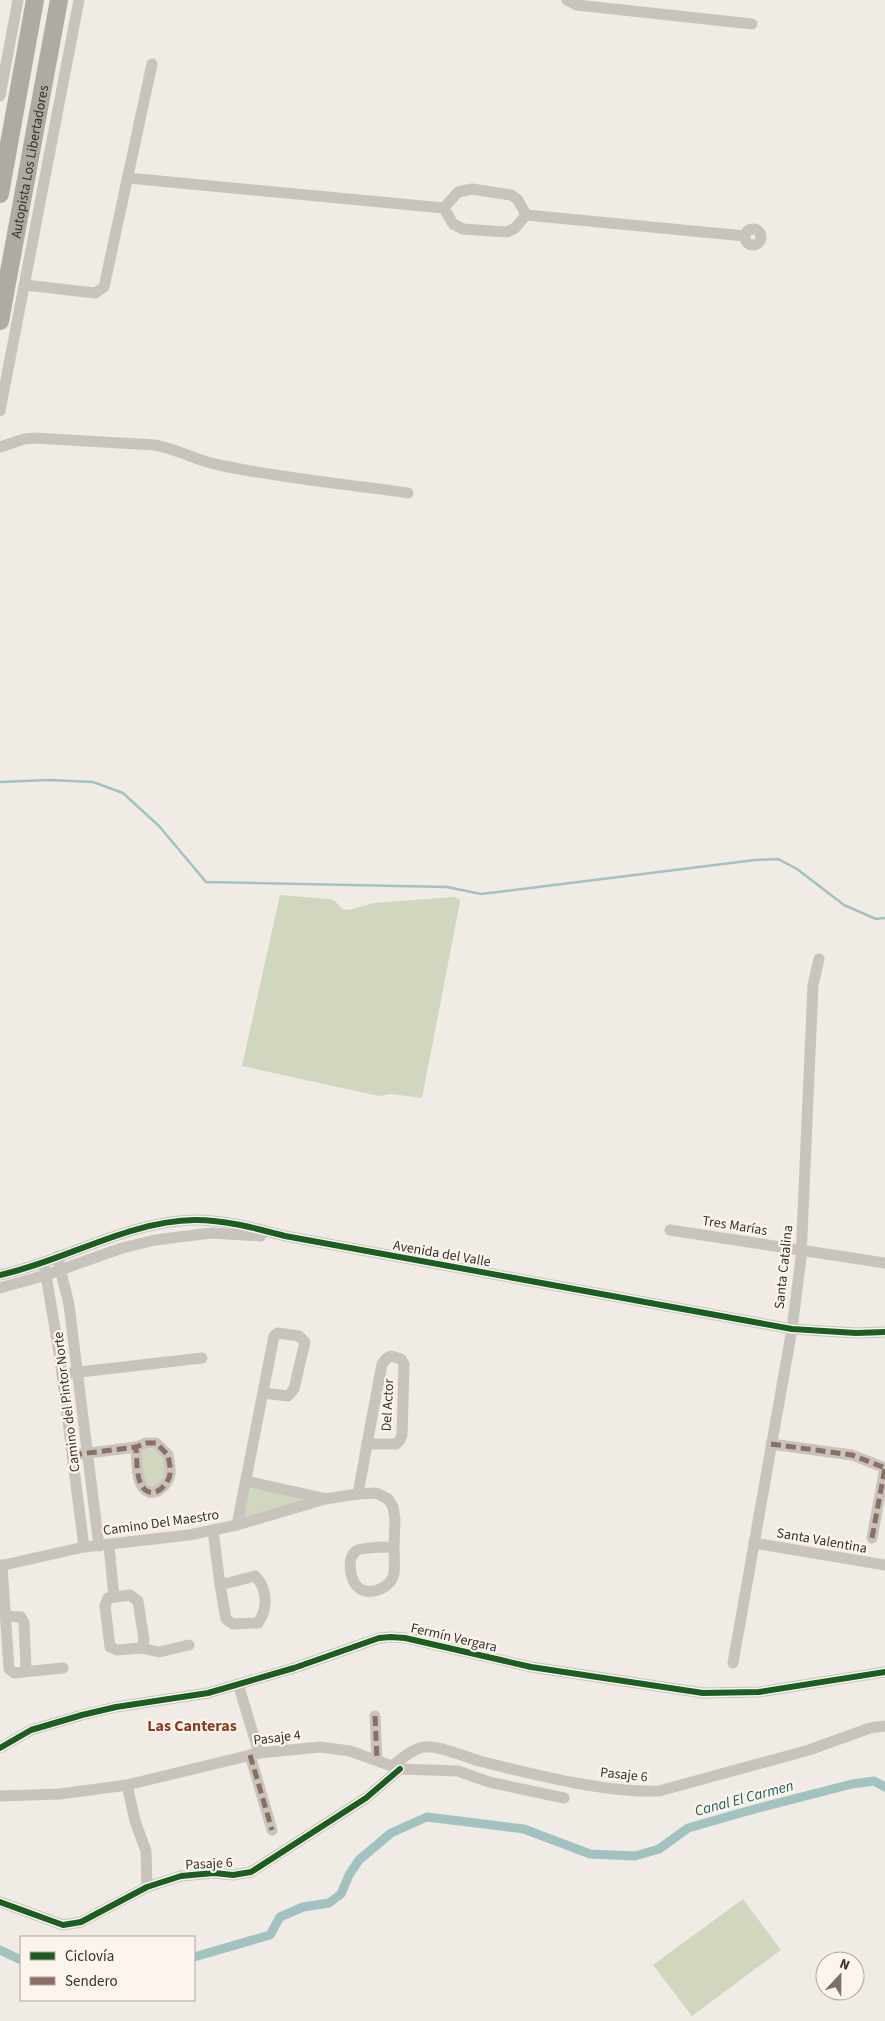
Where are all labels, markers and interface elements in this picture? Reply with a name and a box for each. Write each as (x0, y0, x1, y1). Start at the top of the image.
street label: Autopista Los Libertadores (6, 83, 54, 240)
street label: Tres Marías (701, 1211, 769, 1241)
street label: Santa Catalina (770, 1224, 798, 1310)
street label: Avenida del Valle (391, 1236, 492, 1272)
street label: Camino del Pintor Norte (48, 1331, 86, 1473)
street label: Del Actor (377, 1378, 399, 1432)
street label: Camino Del Maestro (102, 1505, 220, 1541)
street label: Santa Valentina (775, 1523, 869, 1559)
street label: Fermín Vergara (409, 1618, 499, 1658)
district label: Las Canteras (147, 1715, 237, 1737)
street label: Pasaje 4 (252, 1725, 302, 1751)
street label: Pasaje 6 (599, 1763, 649, 1787)
water label: Canal El Carmen (692, 1775, 796, 1822)
street label: Pasaje 6 (185, 1853, 233, 1875)
legend (20, 1936, 195, 2001)
text: Ciclovía (65, 1946, 114, 1967)
north arrow (815, 1951, 865, 2001)
text: N (836, 1954, 853, 1976)
text: Sendero (65, 1971, 118, 1992)

